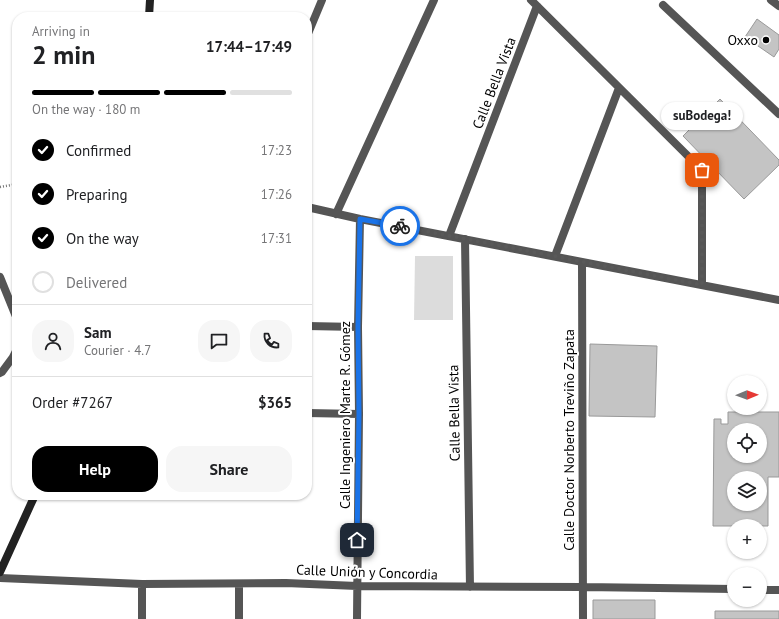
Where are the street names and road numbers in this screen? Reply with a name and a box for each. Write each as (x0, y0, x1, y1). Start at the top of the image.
street label: Calle Bella Vista (468, 35, 520, 131)
street label: Calle Ingeniero Marte R. Gómez (336, 321, 354, 509)
street label: Calle Doctor Norberto Treviño Zapata (560, 329, 578, 551)
street label: Calle Bella Vista (444, 364, 464, 462)
street label: Calle Unión y Concordia (296, 561, 438, 583)

